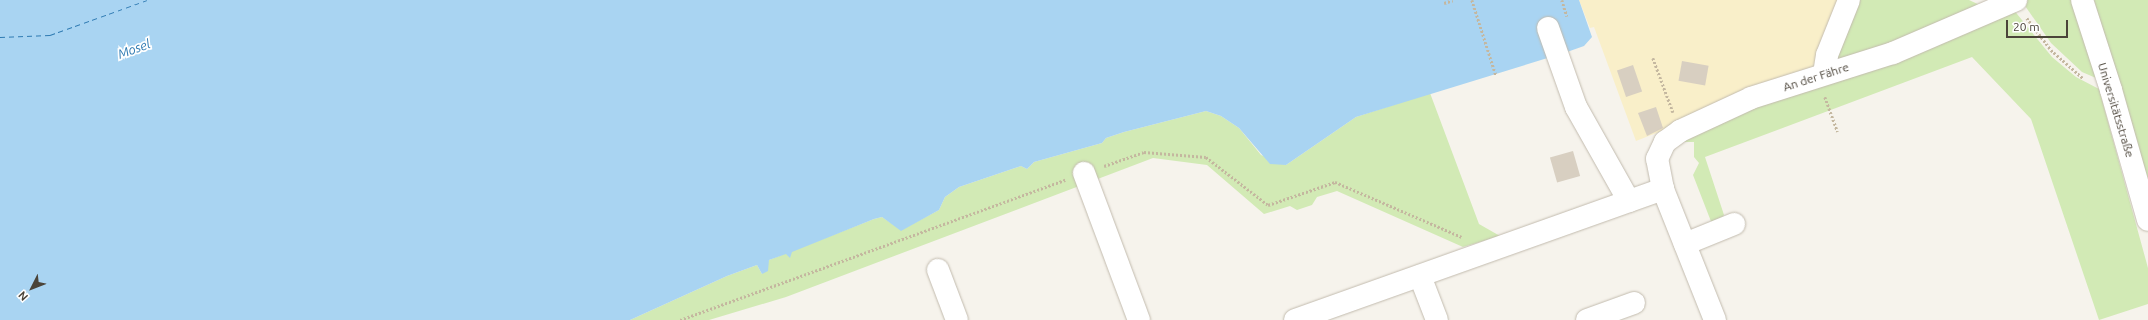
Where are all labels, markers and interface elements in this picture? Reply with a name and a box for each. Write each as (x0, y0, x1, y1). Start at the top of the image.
scale bar (2008, 12, 2070, 38)
text: 20 m (2013, 20, 2040, 33)
water label: Mosel (116, 36, 152, 62)
street label: An der Fähre (1781, 60, 1851, 94)
street label: Universitätsstraße (2095, 61, 2137, 159)
north arrow (12, 268, 52, 308)
text: N (16, 289, 30, 303)

